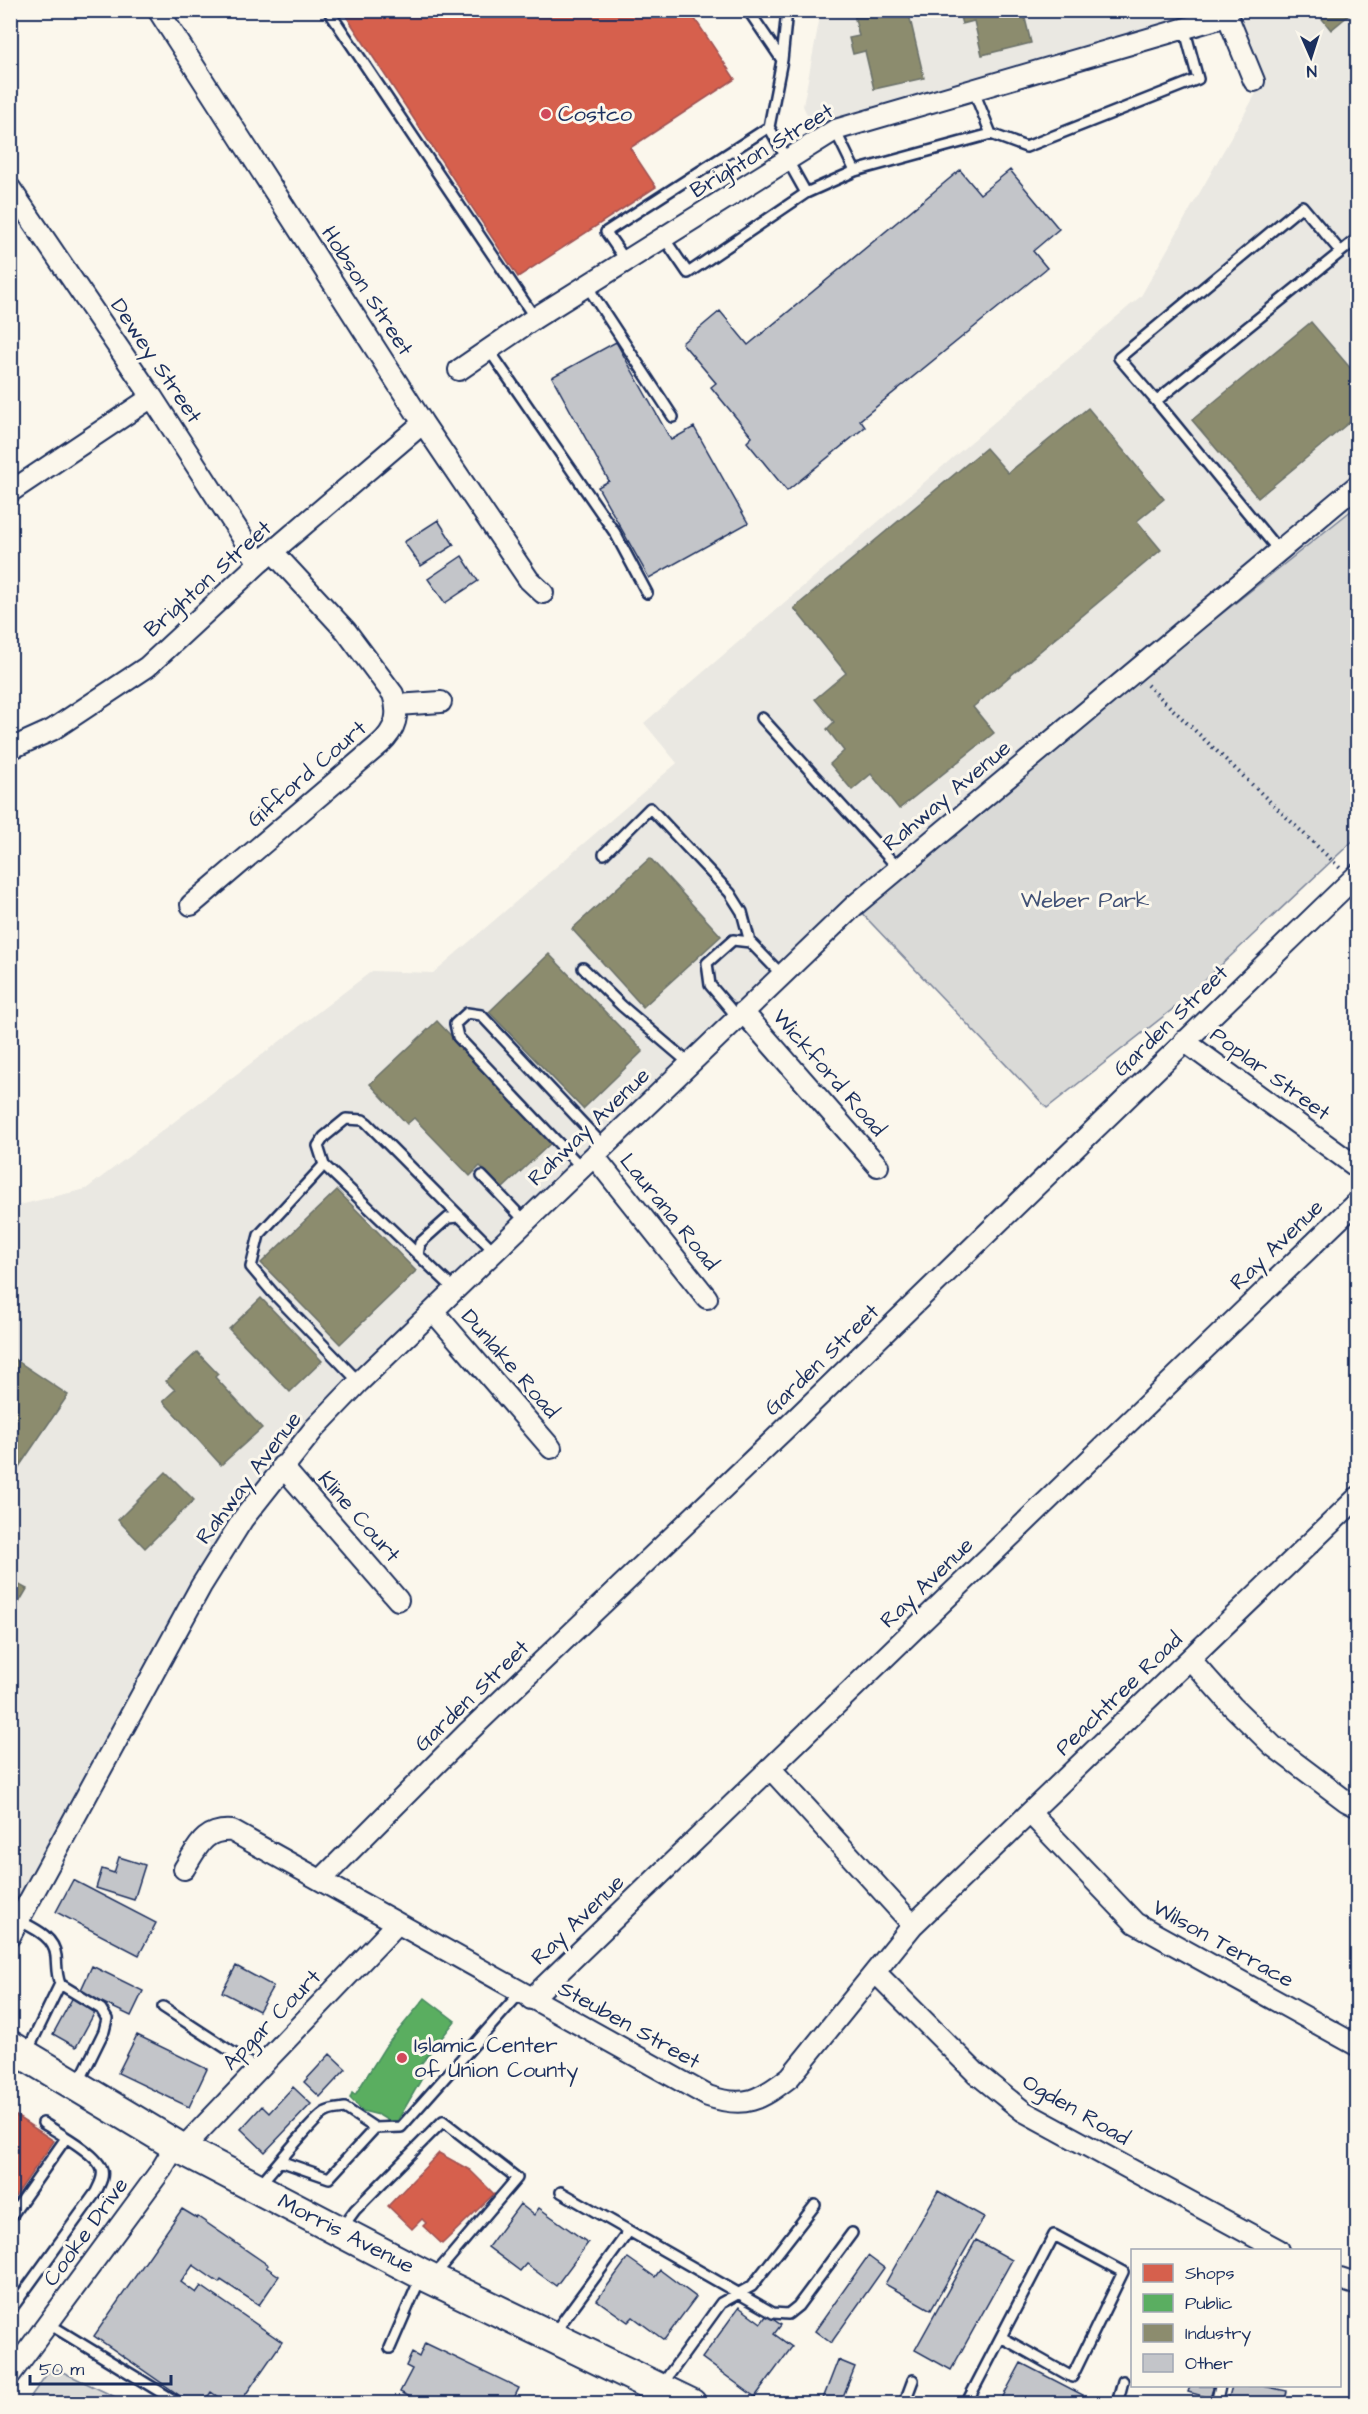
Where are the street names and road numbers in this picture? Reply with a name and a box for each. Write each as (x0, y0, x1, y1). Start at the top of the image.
street label: Brighton Street (684, 96, 840, 207)
street label: Hobson Street (313, 220, 421, 362)
street label: Dewey Street (102, 292, 209, 430)
street label: Brighton Street (137, 513, 279, 646)
street label: Gifford Court (240, 713, 374, 835)
street label: Rahway Avenue (876, 733, 1019, 860)
street label: Garden Street (1106, 958, 1236, 1084)
street label: Wickford Road (765, 1003, 893, 1143)
street label: Poplar Street (1203, 1020, 1337, 1128)
street label: Rahway Avenue (521, 1061, 658, 1194)
street label: Laurana Road (612, 1147, 726, 1277)
street label: Ray Avenue (1223, 1192, 1331, 1298)
street label: Garden Street (757, 1297, 887, 1423)
street label: Dunlake Road (454, 1303, 566, 1425)
street label: Rahway Avenue (189, 1405, 310, 1551)
street label: Kline Court (311, 1465, 407, 1570)
street label: Ray Avenue (873, 1530, 981, 1636)
street label: Peachtree Road (1048, 1625, 1190, 1763)
street label: Garden Street (407, 1633, 537, 1759)
street label: Ray Avenue (524, 1867, 632, 1973)
street label: Wilson Terrace (1147, 1892, 1300, 1996)
street label: Apgar Court (216, 1962, 329, 2078)
street label: Steuben Street (552, 1973, 706, 2077)
street label: Ogden Road (1016, 2067, 1136, 2154)
street label: Cooke Drive (36, 2171, 136, 2293)
street label: Morris Avenue (272, 2186, 420, 2282)

